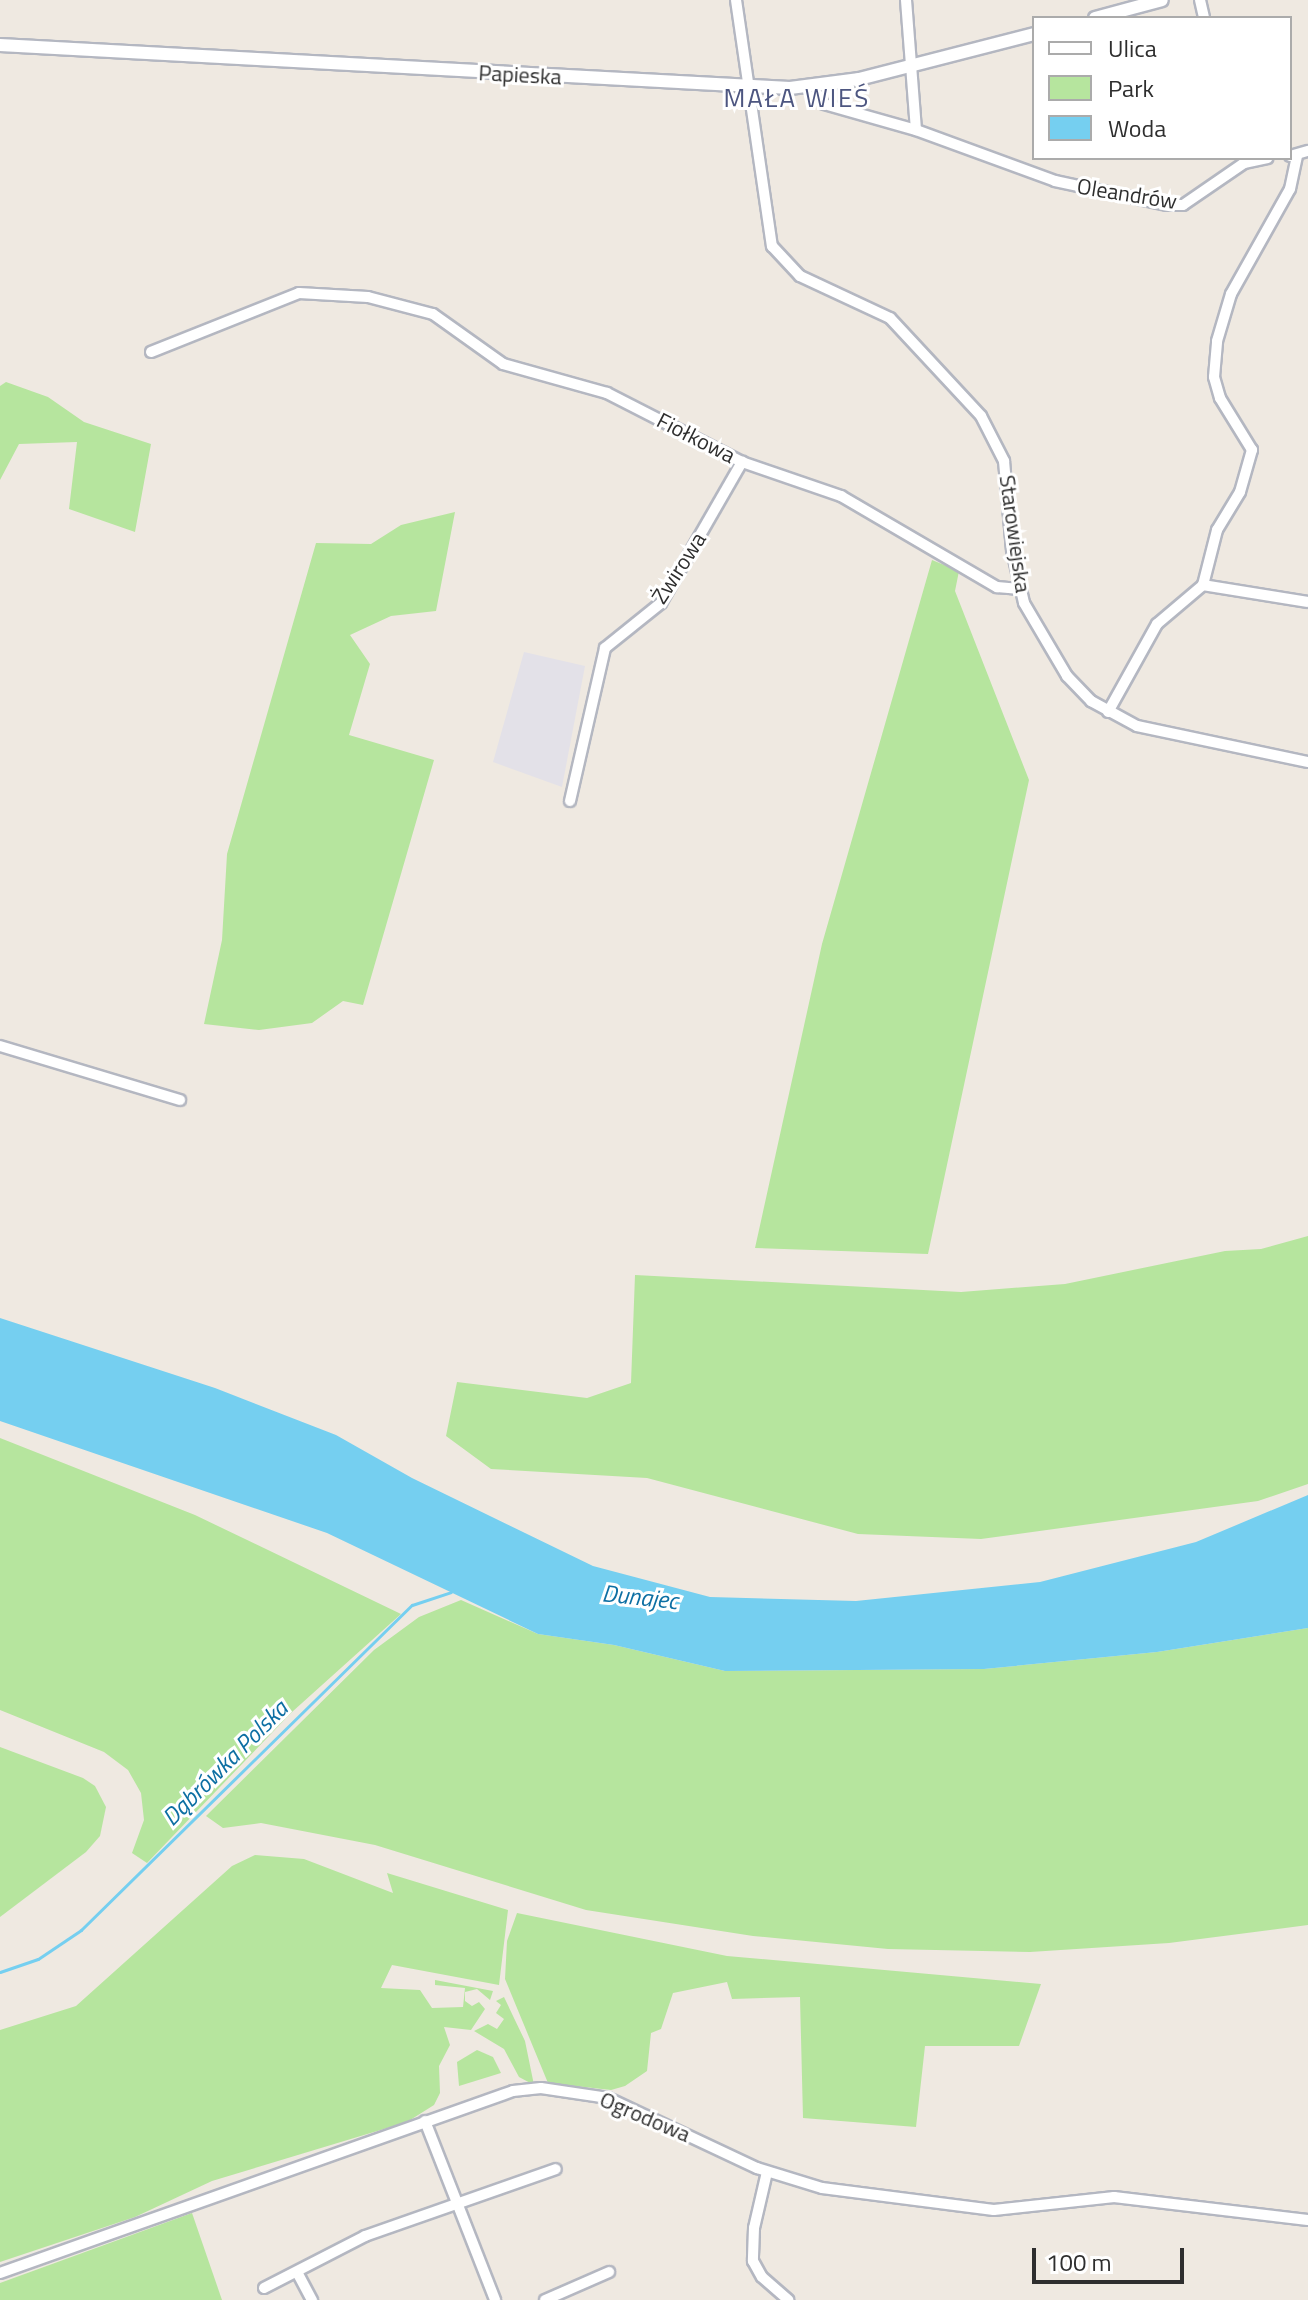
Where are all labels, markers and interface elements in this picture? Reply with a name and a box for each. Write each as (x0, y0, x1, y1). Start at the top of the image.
legend (1032, 16, 1292, 160)
text: Ulica (1108, 30, 1157, 66)
street label: Papieska (478, 60, 562, 90)
text: Park (1108, 70, 1154, 106)
district label: MAŁA WIEŚ (724, 82, 870, 114)
text: Woda (1108, 110, 1166, 146)
street label: Oleandrów (1075, 173, 1179, 215)
street label: Fiołkowa (652, 407, 740, 469)
street label: Starowiejska (994, 473, 1036, 595)
street label: Żwirowa (646, 527, 712, 609)
water label: Dunajec (601, 1579, 679, 1615)
water label: Dąbrówka Polska (156, 1694, 294, 1832)
street label: Ogrodowa (596, 2086, 694, 2148)
scale bar (1036, 2232, 1188, 2282)
text: 100 m (1046, 2244, 1112, 2280)

